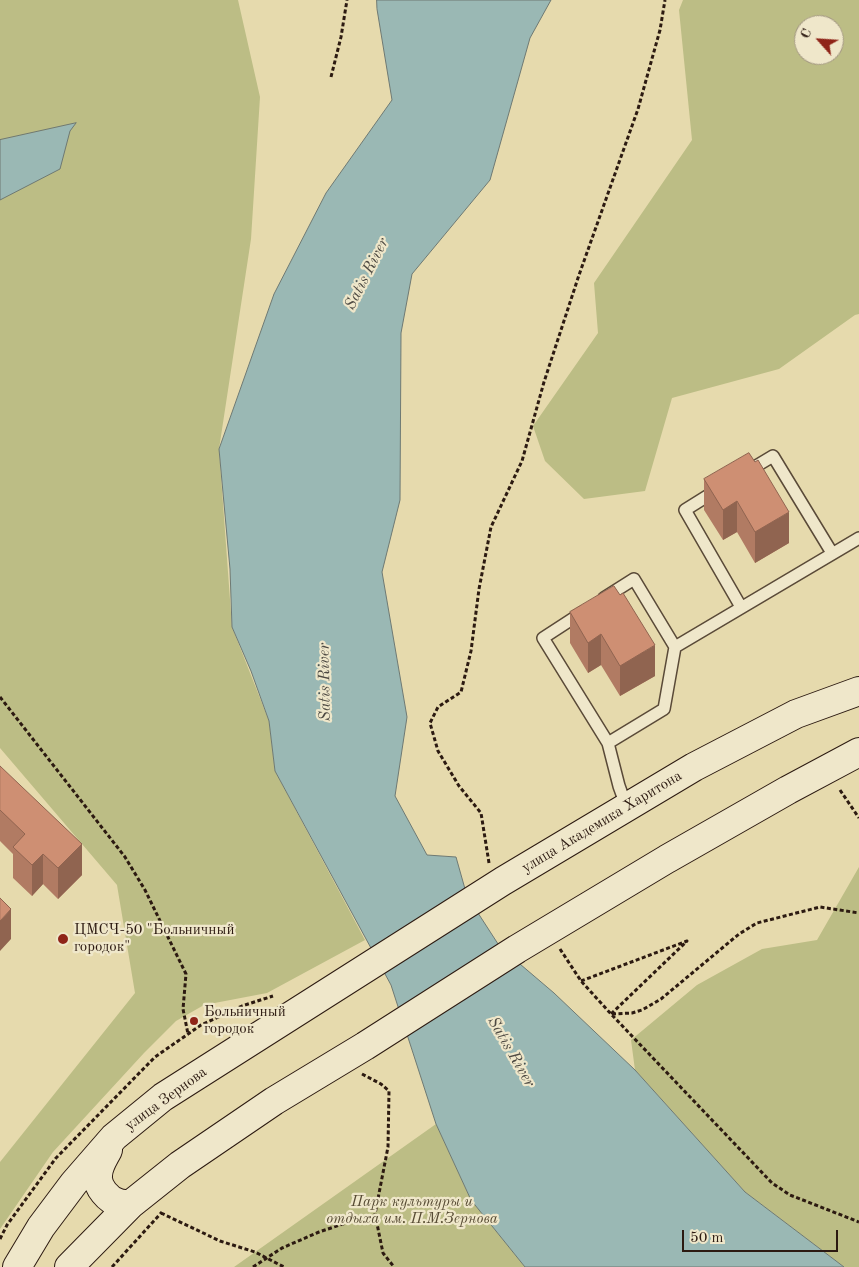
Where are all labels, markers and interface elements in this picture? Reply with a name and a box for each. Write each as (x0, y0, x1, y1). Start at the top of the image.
north arrow (794, 15, 844, 65)
text: С (798, 27, 815, 41)
water label: Satis River (341, 235, 393, 313)
water label: Satis River (315, 643, 335, 721)
street label: улица Академика Харитона (519, 767, 685, 877)
place label: ЦМСЧ-50 "Больничный городок" (74, 921, 234, 956)
marker: ЦМСЧ-50 "Больничный городок" (56, 932, 70, 946)
place label: Больничный городок (204, 1003, 286, 1038)
water label: Satis River (483, 1013, 539, 1091)
marker: Больничный городок (188, 1015, 200, 1027)
street label: улица Зернова (122, 1063, 210, 1135)
park label: Парк культуры и отдыха им. П.М.Зернова (326, 1193, 498, 1228)
scale bar (684, 1220, 840, 1252)
text: 50 m (690, 1231, 724, 1246)

